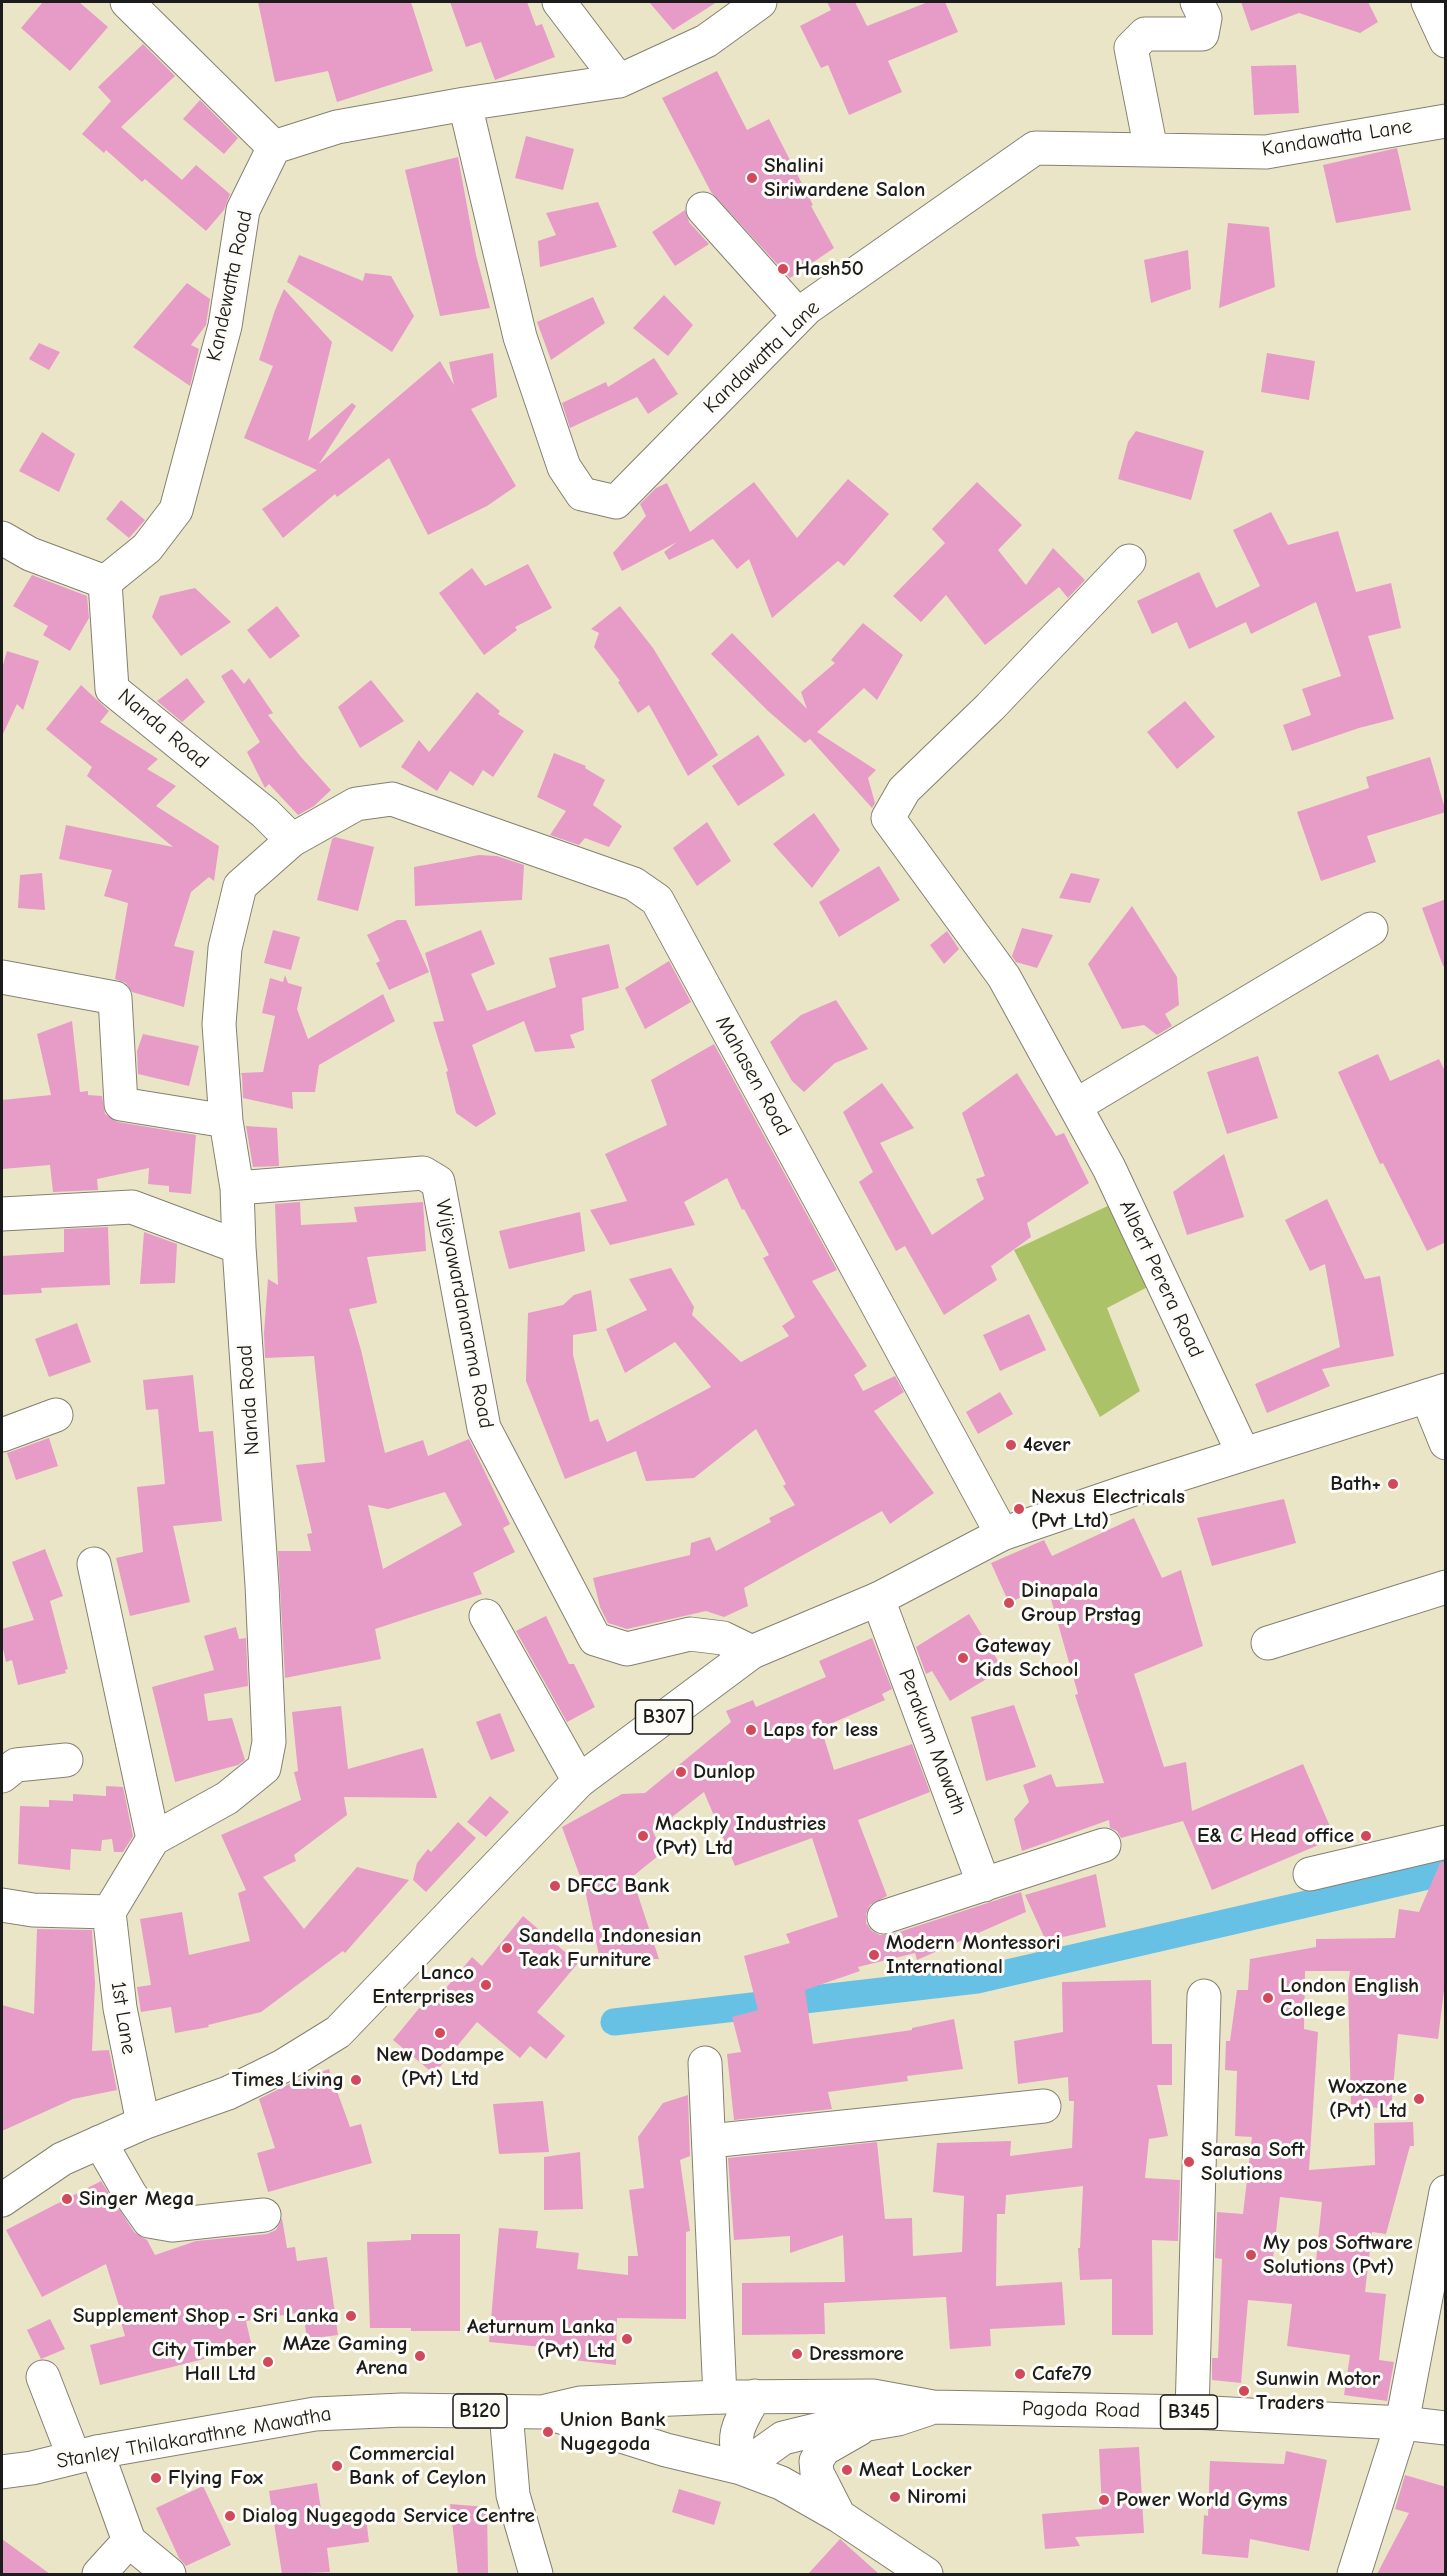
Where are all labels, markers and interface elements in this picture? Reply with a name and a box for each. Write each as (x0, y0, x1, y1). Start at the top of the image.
street label: Kandawatta Lane (1260, 114, 1414, 162)
place label: Shalini Siriwardene Salon (764, 153, 925, 203)
marker: Shalini Siriwardene Salon (745, 171, 759, 185)
street label: Kandewatta Road (202, 208, 258, 364)
place label: Hash50 (795, 256, 864, 282)
marker: Hash50 (776, 262, 790, 276)
street label: Kandawatta Lane (699, 295, 825, 419)
street label: Nanda Road (113, 684, 213, 774)
street label: Mahasen Road (710, 1011, 796, 1141)
street label: Albert Perera Road (1113, 1196, 1209, 1362)
street label: Wijeyawardanarama Road (429, 1197, 499, 1431)
street label: Nanda Road (233, 1344, 265, 1456)
place label: 4ever (1023, 1432, 1071, 1458)
marker: 4ever (1004, 1438, 1018, 1452)
place label: Bath+ (1330, 1471, 1381, 1497)
marker: Bath+ (1386, 1477, 1400, 1491)
place label: Nexus Electricals (Pvt Ltd) (1031, 1484, 1185, 1534)
marker: Nexus Electricals (Pvt Ltd) (1012, 1502, 1026, 1516)
place label: Dinapala Group Prstag (1021, 1578, 1142, 1628)
marker: Dinapala Group Prstag (1002, 1596, 1016, 1610)
place label: Gateway Kids School (975, 1633, 1078, 1683)
marker: Gateway Kids School (956, 1651, 970, 1665)
street label: Perakum Mawath (893, 1666, 971, 1818)
road number: B307 (636, 1700, 692, 1734)
place label: Laps for less (763, 1717, 878, 1743)
marker: Laps for less (744, 1723, 758, 1737)
place label: Dunlop (693, 1759, 755, 1785)
marker: Dunlop (674, 1765, 688, 1779)
place label: Mackply Industries (Pvt) Ltd (655, 1811, 826, 1861)
place label: E& C Head office (1197, 1823, 1354, 1849)
marker: Mackply Industries (Pvt) Ltd (636, 1829, 650, 1843)
marker: E& C Head office (1359, 1829, 1373, 1843)
place label: DFCC Bank (567, 1873, 669, 1899)
marker: DFCC Bank (548, 1879, 562, 1893)
place label: Sandella Indonesian Teak Furniture (519, 1923, 701, 1973)
place label: Modern Montessori International (886, 1930, 1061, 1980)
marker: Sandella Indonesian Teak Furniture (500, 1941, 514, 1955)
marker: Modern Montessori International (867, 1948, 881, 1962)
place label: Lanco Enterprises (372, 1960, 474, 2010)
place label: London English College (1280, 1973, 1419, 2023)
marker: Lanco Enterprises (479, 1978, 493, 1992)
street label: 1st Lane (105, 1980, 141, 2056)
marker: London English College (1261, 1991, 1275, 2005)
marker: New Dodampe (Pvt) Ltd (433, 2026, 447, 2040)
place label: New Dodampe (Pvt) Ltd (376, 2042, 504, 2092)
place label: Times Living (232, 2067, 344, 2093)
marker: Times Living (349, 2073, 363, 2087)
place label: Woxzone (Pvt) Ltd (1328, 2074, 1407, 2124)
marker: Woxzone (Pvt) Ltd (1412, 2092, 1426, 2106)
place label: Sarasa Soft Solutions (1201, 2137, 1305, 2187)
marker: Sarasa Soft Solutions (1182, 2155, 1196, 2169)
place label: Singer Mega (79, 2186, 194, 2212)
marker: Singer Mega (60, 2192, 74, 2206)
place label: My pos Software Solutions (Pvt) (1263, 2230, 1413, 2280)
marker: My pos Software Solutions (Pvt) (1244, 2248, 1258, 2262)
place label: Supplement Shop - Sri Lanka (73, 2303, 339, 2329)
marker: Supplement Shop - Sri Lanka (344, 2309, 358, 2323)
place label: Aeturnum Lanka (Pvt) Ltd (467, 2314, 615, 2364)
place label: MAze Gaming Arena (283, 2331, 408, 2381)
marker: Aeturnum Lanka (Pvt) Ltd (620, 2332, 634, 2346)
place label: City Timber Hall Ltd (152, 2337, 256, 2387)
place label: Dressmore (809, 2341, 904, 2367)
marker: Dressmore (790, 2347, 804, 2361)
marker: MAze Gaming Arena (413, 2349, 427, 2363)
marker: City Timber Hall Ltd (261, 2355, 275, 2369)
place label: Cafe79 (1032, 2361, 1092, 2387)
place label: Sunwin Motor Traders (1256, 2366, 1380, 2416)
marker: Cafe79 (1013, 2367, 1027, 2381)
marker: Sunwin Motor Traders (1237, 2384, 1251, 2398)
road number: B120 (453, 2394, 507, 2428)
road number: B345 (1160, 2395, 1218, 2429)
street label: Pagoda Road (1022, 2396, 1140, 2424)
street label: Stanley Thilakarathne Mawatha (55, 2401, 333, 2475)
place label: Union Bank Nugegoda (560, 2407, 665, 2457)
marker: Union Bank Nugegoda (541, 2425, 555, 2439)
place label: Commercial Bank of Ceylon (349, 2441, 486, 2491)
place label: Meat Locker (859, 2457, 971, 2483)
marker: Commercial Bank of Ceylon (330, 2459, 344, 2473)
marker: Meat Locker (840, 2463, 854, 2477)
place label: Flying Fox (168, 2465, 263, 2491)
marker: Flying Fox (149, 2471, 163, 2485)
place label: Niromi (907, 2484, 967, 2510)
place label: Power World Gyms (1116, 2487, 1287, 2513)
marker: Niromi (888, 2490, 902, 2504)
marker: Power World Gyms (1097, 2493, 1111, 2507)
place label: Dialog Nugegoda Service Centre (242, 2503, 535, 2529)
marker: Dialog Nugegoda Service Centre (223, 2509, 237, 2523)

